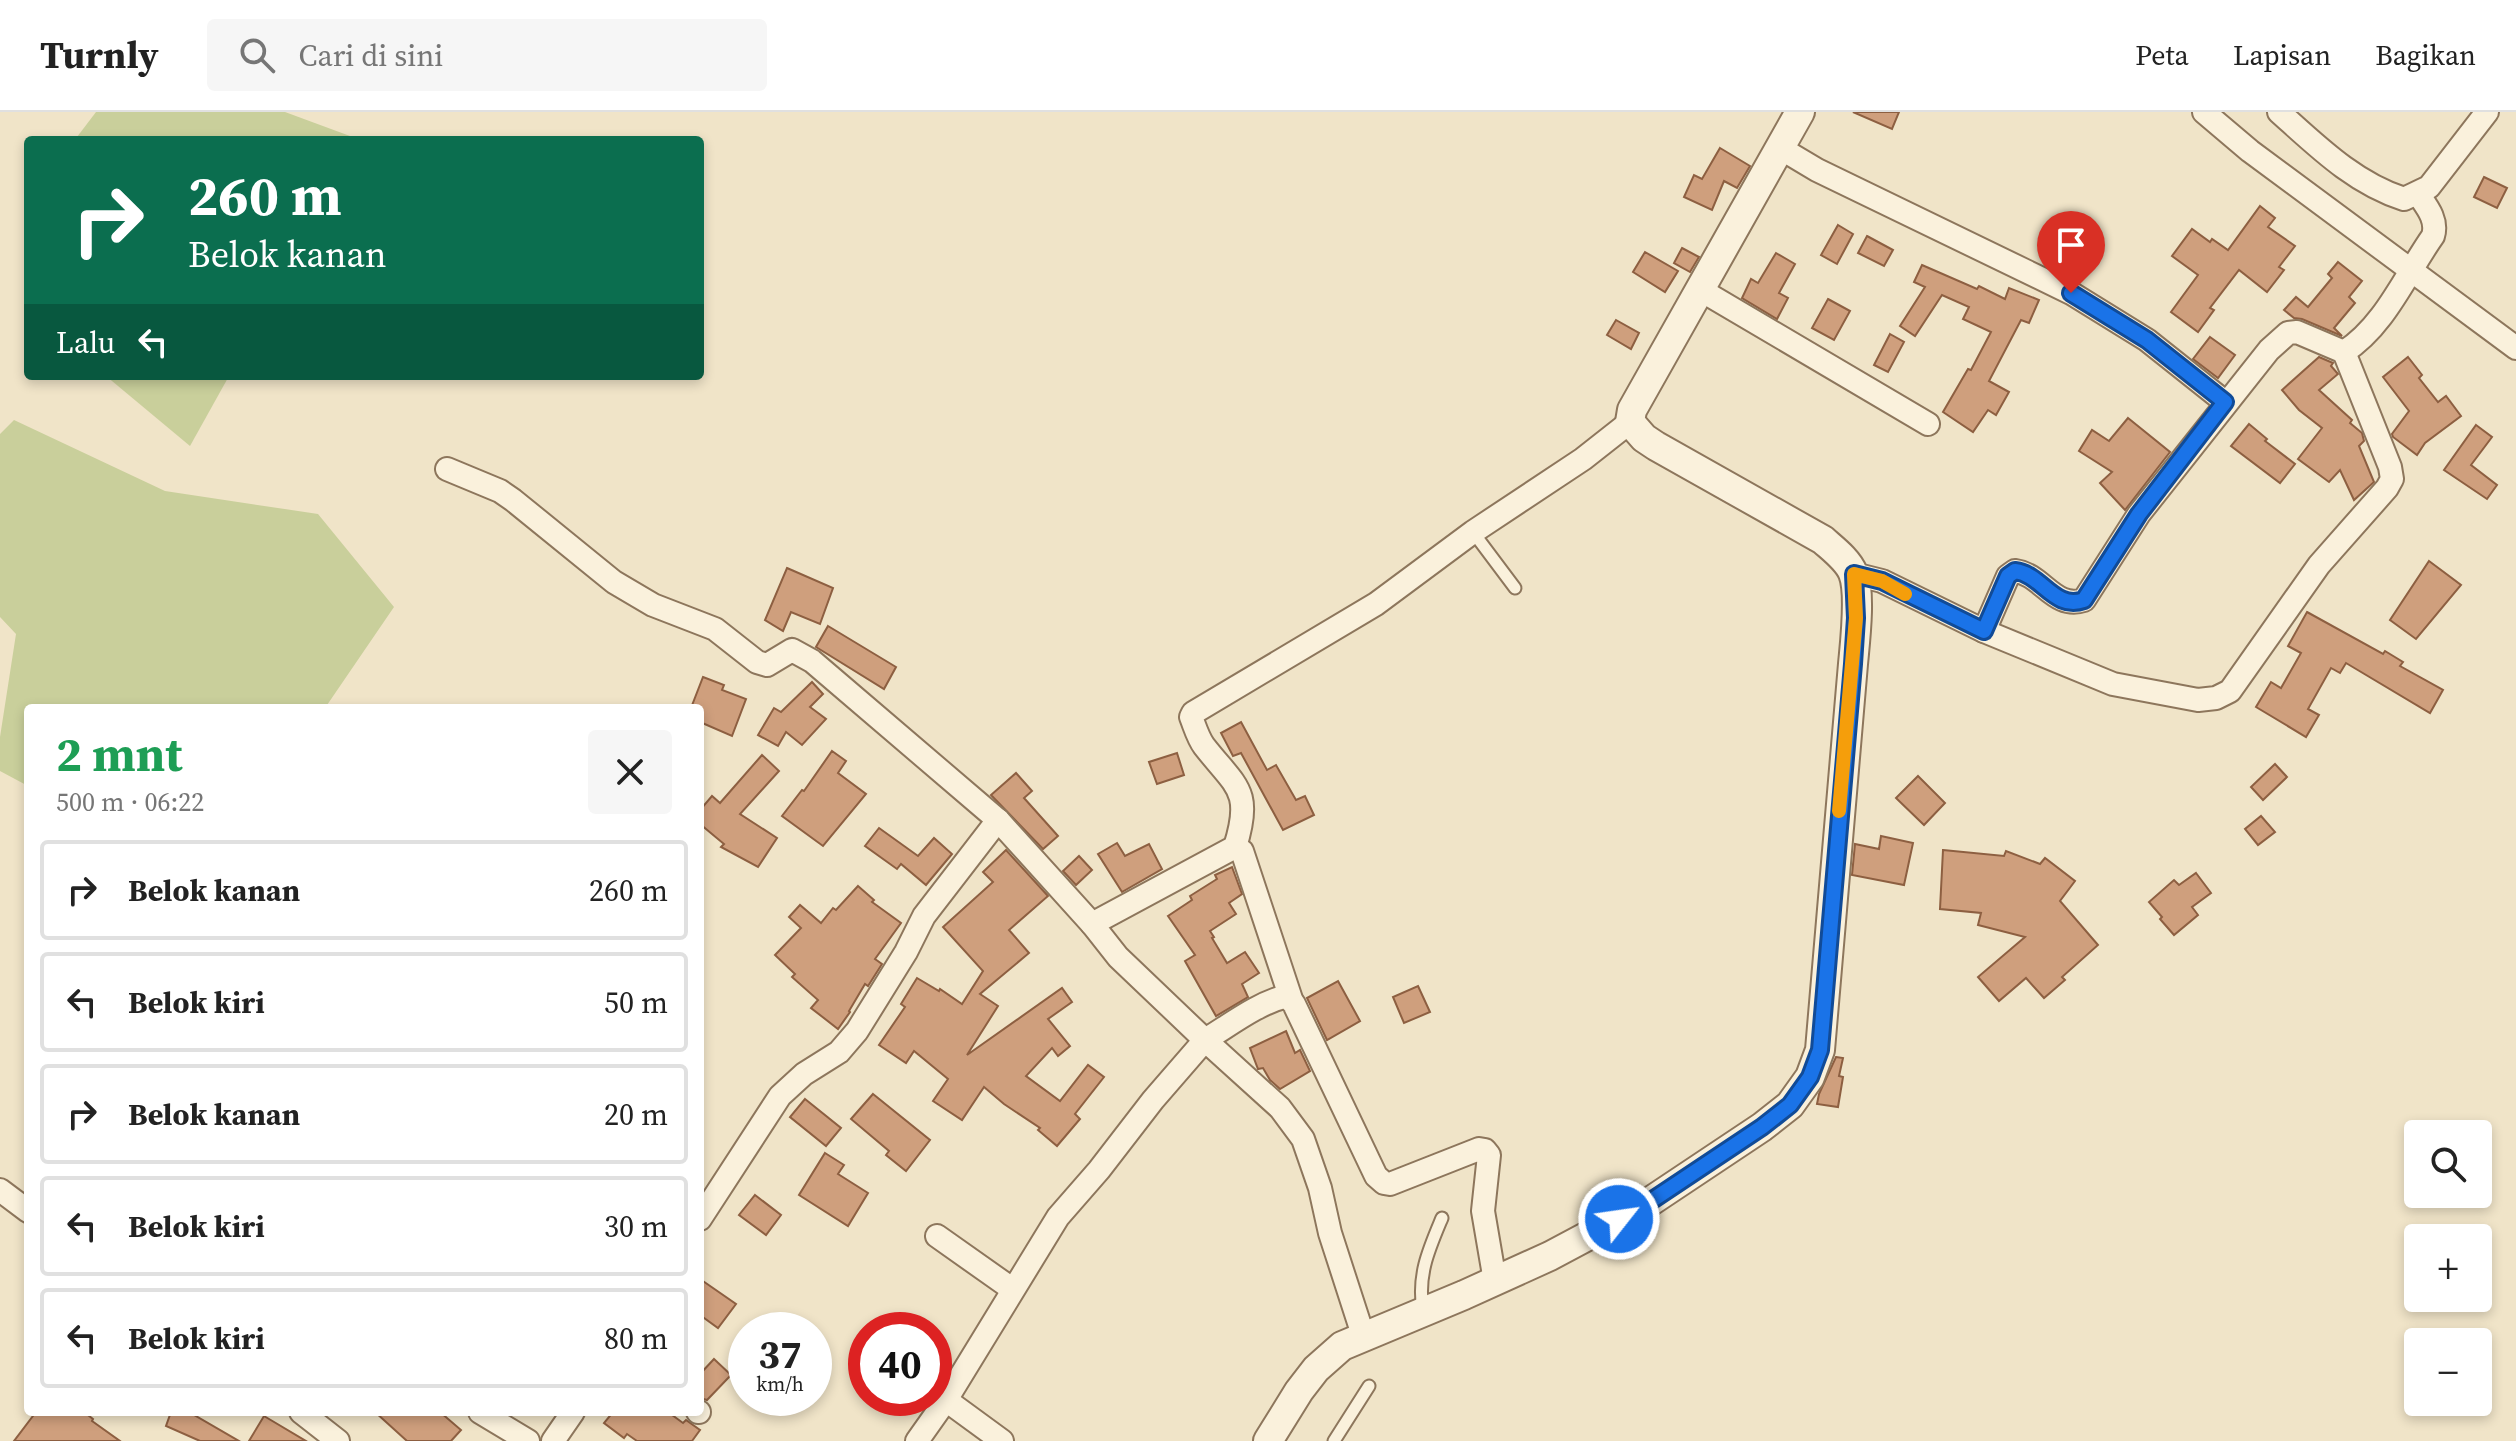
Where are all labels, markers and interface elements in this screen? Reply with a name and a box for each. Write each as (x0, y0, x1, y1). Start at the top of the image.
search box (207, 19, 767, 91)
text: Turnly (40, 29, 159, 81)
icon: search (235, 33, 279, 77)
text: Cari di sini (299, 35, 443, 76)
text: Peta (2135, 36, 2189, 74)
text: Lapisan (2233, 36, 2331, 74)
text: Bagikan (2375, 36, 2476, 74)
text: 260 m (188, 157, 342, 234)
icon: right (56, 168, 160, 272)
pin (2037, 211, 2105, 293)
icon: arrive (2049, 223, 2093, 267)
text: Belok kanan (188, 230, 386, 279)
icon: left (131, 320, 175, 364)
text: Lalu (56, 322, 115, 363)
text: 2 mnt (56, 721, 182, 787)
button: close (588, 730, 672, 814)
text: 500 m · 06:22 (56, 784, 204, 820)
icon: right (60, 868, 104, 912)
text: Belok kanan (128, 870, 300, 911)
text: 260 m (589, 870, 668, 911)
icon: left (60, 980, 104, 1024)
text: Belok kiri (128, 982, 265, 1023)
text: 50 m (604, 982, 668, 1023)
icon: right (60, 1092, 104, 1136)
text: Belok kanan (128, 1094, 300, 1135)
text: 20 m (604, 1094, 668, 1135)
map controls (2404, 1120, 2492, 1416)
button: search (2404, 1120, 2492, 1208)
position arrow (1577, 1177, 1661, 1261)
icon: left (60, 1204, 104, 1248)
text: Belok kiri (128, 1206, 265, 1247)
text: 30 m (604, 1206, 668, 1247)
button: + (2404, 1224, 2492, 1312)
speed limit sign: 40 (848, 1312, 952, 1416)
icon: left (60, 1316, 104, 1360)
text: Belok kiri (128, 1318, 265, 1359)
text: 80 m (604, 1318, 668, 1359)
text: 37 (758, 1327, 802, 1381)
button: − (2404, 1328, 2492, 1416)
text: km/h (756, 1370, 804, 1398)

